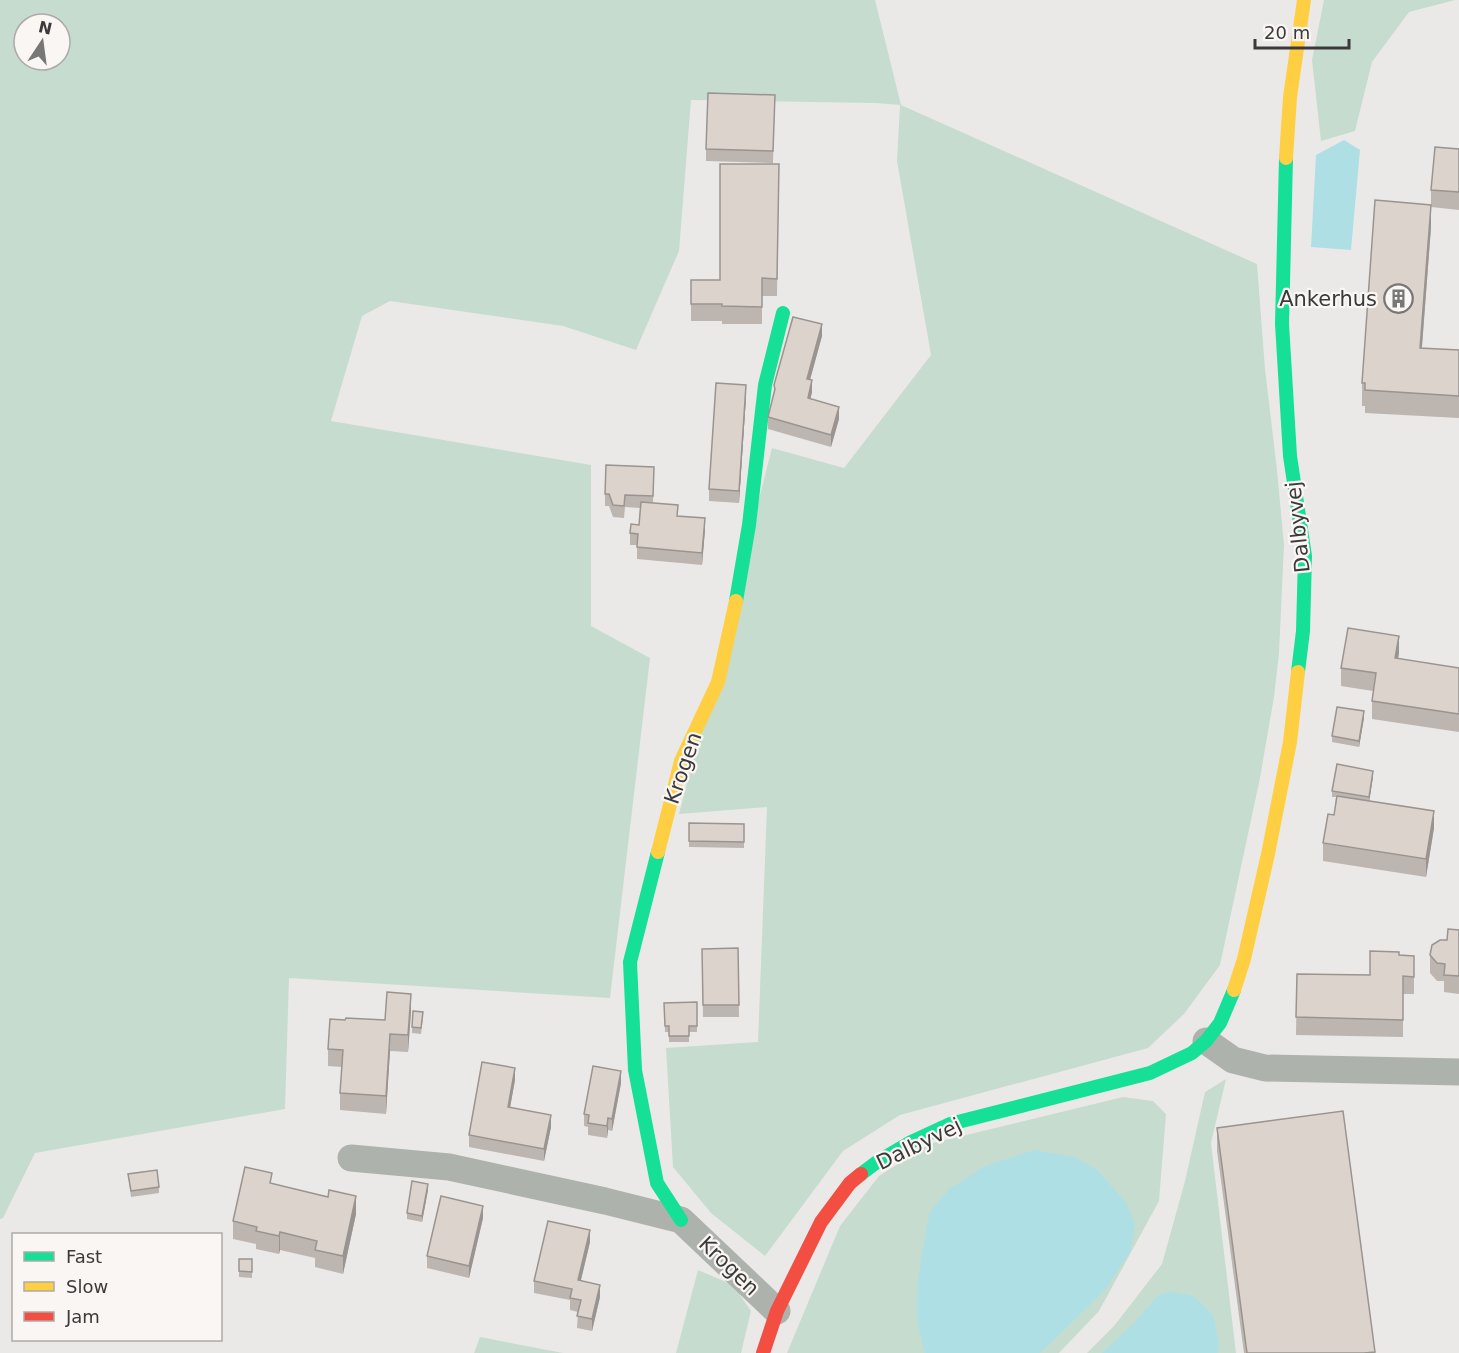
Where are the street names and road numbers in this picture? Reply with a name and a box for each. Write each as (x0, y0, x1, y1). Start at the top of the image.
street label: Dalbyvej (1281, 480, 1315, 574)
street label: Krogen (660, 729, 706, 807)
street label: Dalbyvej (872, 1113, 966, 1175)
street label: Krogen (694, 1232, 764, 1300)

